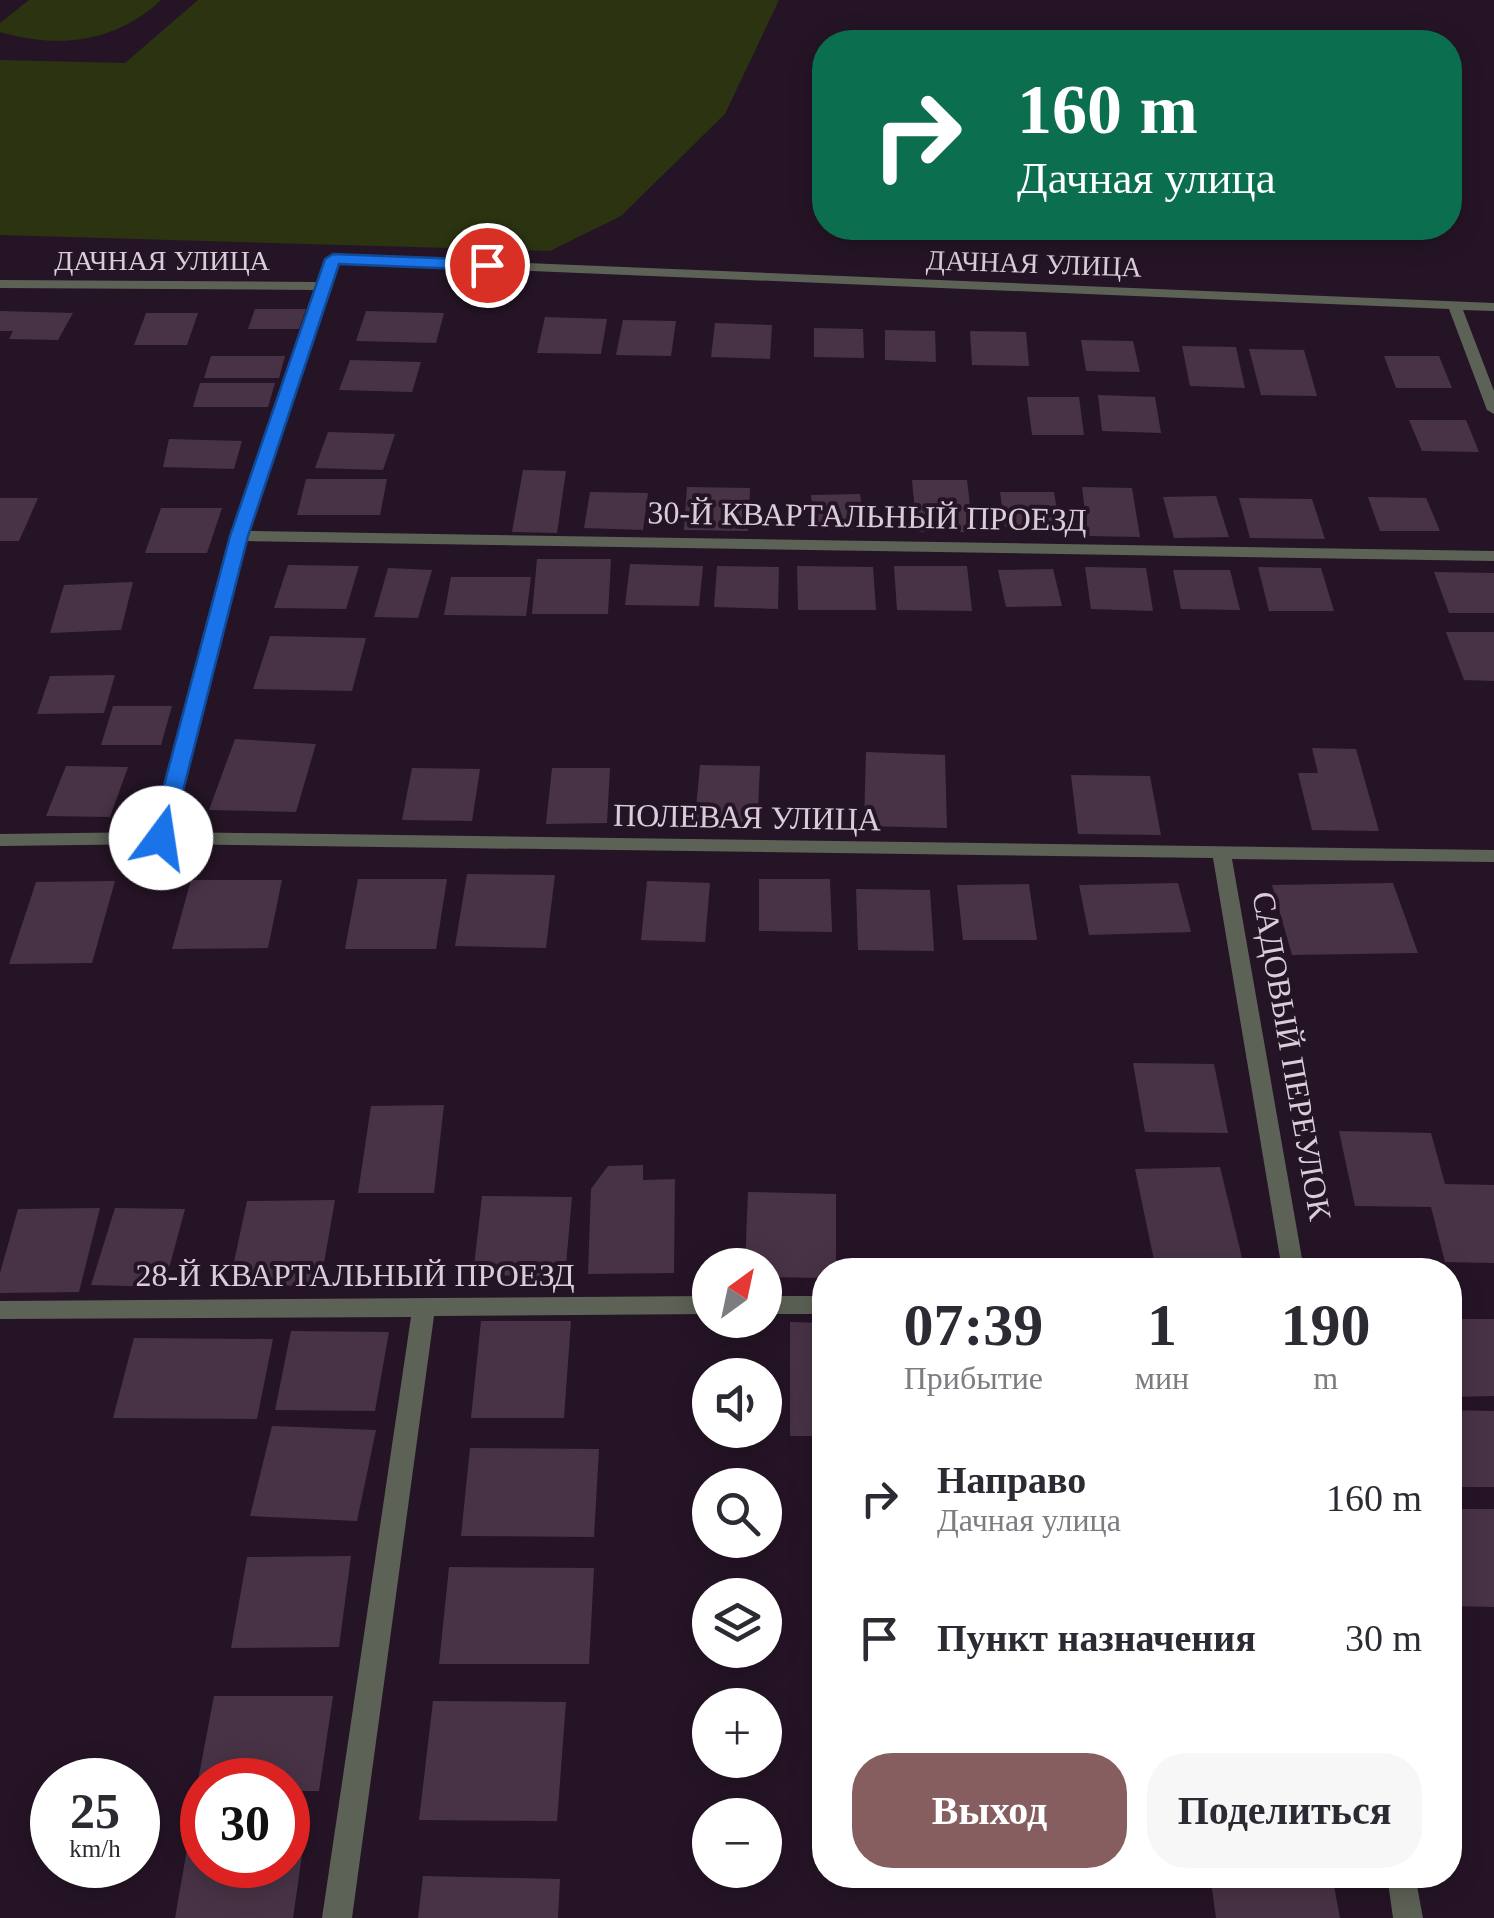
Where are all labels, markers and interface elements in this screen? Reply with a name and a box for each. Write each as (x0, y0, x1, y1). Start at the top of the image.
icon: right (852, 70, 982, 200)
text: 160 m (1017, 71, 1198, 148)
text: Дачная улица (1017, 153, 1276, 203)
pin (445, 223, 530, 308)
icon: arrive (460, 238, 515, 293)
street label: ДАЧНАЯ УЛИЦА (926, 244, 1143, 283)
street label: ДАЧНАЯ УЛИЦА (54, 245, 271, 276)
street label: 30-Й КВАРТАЛЬНЫЙ ПРОЕЗД (647, 494, 1087, 538)
position arrow (109, 786, 213, 890)
street label: ПОЛЕВАЯ УЛИЦА (613, 797, 881, 837)
street label: САДОВЫЙ ПЕРЕУЛОК (1245, 889, 1339, 1224)
north arrow (692, 1248, 782, 1338)
map controls (692, 1248, 782, 1888)
street label: 28-Й КВАРТАЛЬНЫЙ ПРОЕЗД (135, 1257, 575, 1293)
text: 07:39 (903, 1292, 1043, 1358)
text: 1 (1147, 1292, 1177, 1358)
text: 190 (1281, 1292, 1371, 1358)
button: sound (692, 1358, 782, 1448)
text: Прибытие (904, 1360, 1043, 1396)
text: мин (1135, 1360, 1189, 1396)
text: m (1313, 1360, 1338, 1396)
text: Направо (937, 1459, 1086, 1501)
button: search (692, 1468, 782, 1558)
icon: right (852, 1471, 907, 1526)
text: 160 m (1326, 1477, 1422, 1519)
text: Дачная улица (937, 1502, 1121, 1538)
button: layers (692, 1578, 782, 1668)
icon: arrive (852, 1611, 907, 1666)
text: Пункт назначения (937, 1617, 1256, 1659)
text: 30 m (1345, 1617, 1422, 1659)
button: + (692, 1688, 782, 1778)
button: Выход (852, 1753, 1127, 1868)
button: Поделиться (1147, 1753, 1422, 1868)
speed limit sign: 30 (180, 1758, 310, 1888)
text: 25 (70, 1783, 120, 1839)
button: − (692, 1798, 782, 1888)
text: km/h (69, 1835, 121, 1862)

